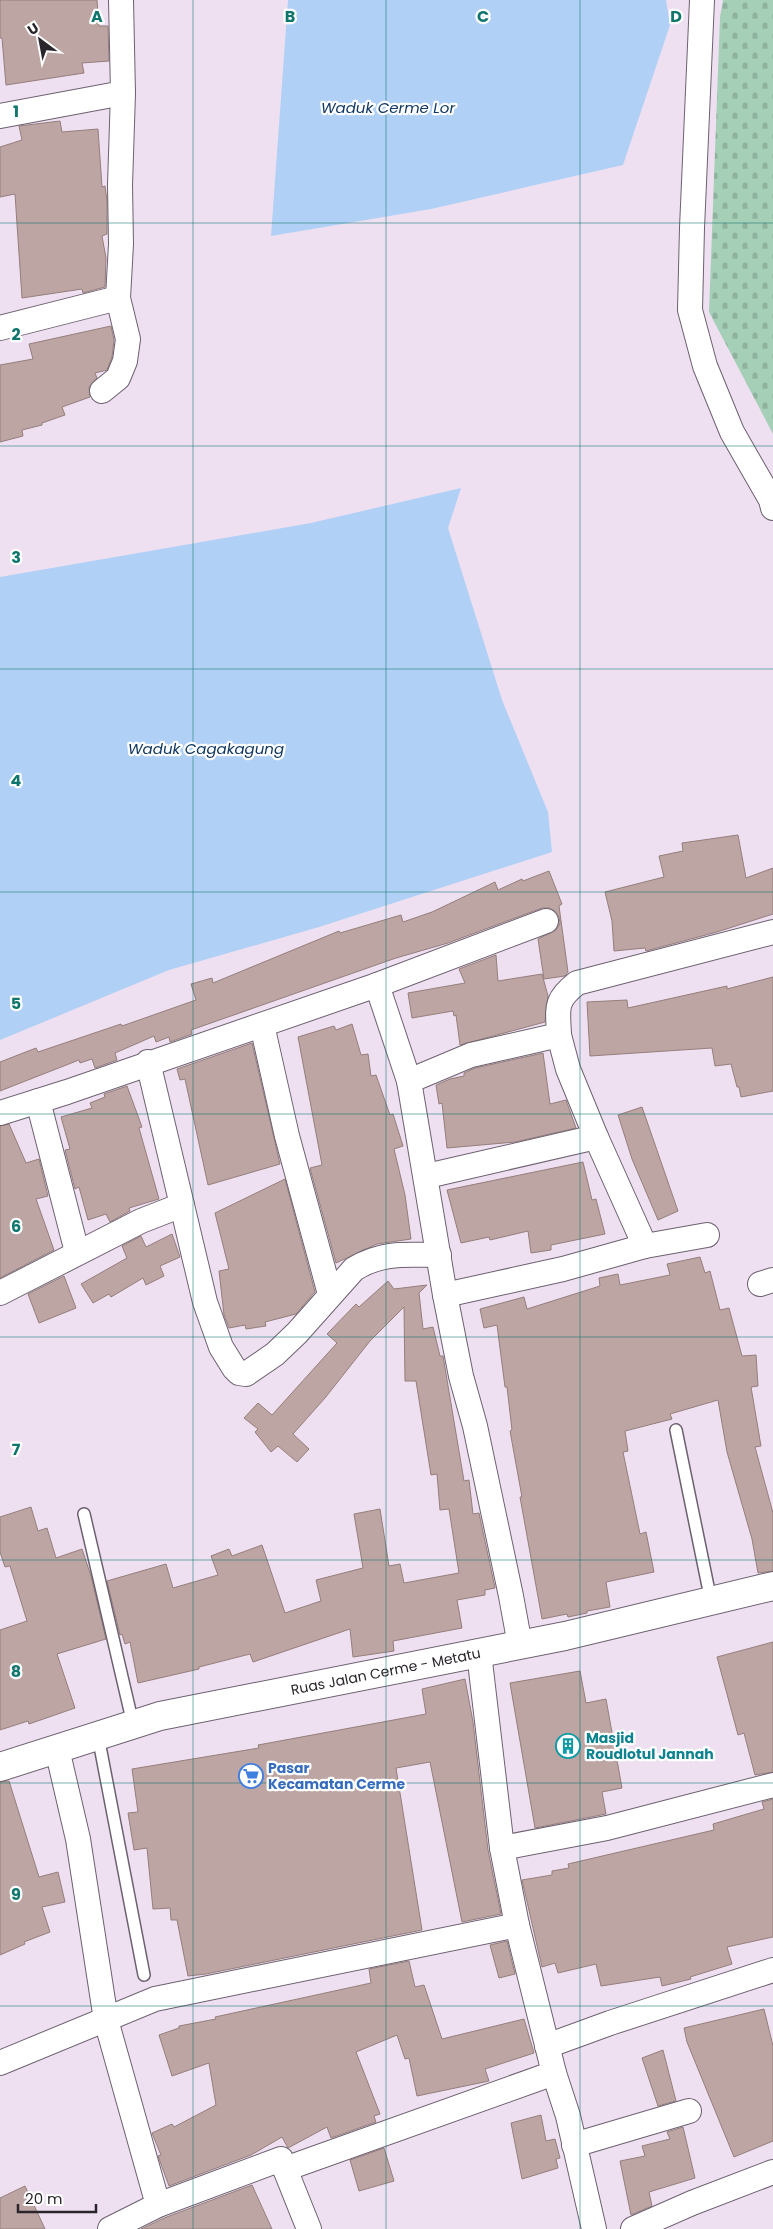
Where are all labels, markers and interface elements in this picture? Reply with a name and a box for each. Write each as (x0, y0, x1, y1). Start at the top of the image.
text: A (91, 5, 103, 28)
text: B (285, 5, 295, 28)
text: C (477, 5, 489, 28)
text: D (670, 5, 682, 28)
north arrow (15, 15, 65, 65)
text: U (24, 18, 43, 40)
water label: Waduk Cerme Lor (321, 97, 455, 118)
text: 1 (13, 100, 19, 123)
text: 2 (11, 323, 21, 346)
text: 3 (11, 546, 21, 569)
water label: Waduk Cagakagung (128, 738, 284, 759)
text: 4 (11, 769, 22, 792)
text: 5 (11, 992, 21, 1015)
text: 6 (11, 1215, 21, 1238)
text: 7 (12, 1438, 21, 1461)
street label: Ruas Jalan Cerme - Metatu (289, 1643, 482, 1700)
text: 8 (11, 1660, 21, 1683)
place label: Masjid Roudlotul Jannah (586, 1728, 714, 1764)
building icon: Masjid Roudlotul Jannah (555, 1733, 581, 1759)
place label: Pasar Kecamatan Cerme (268, 1758, 405, 1794)
supermarket icon: Pasar Kecamatan Cerme (238, 1763, 264, 1789)
text: 9 (11, 1883, 21, 1906)
scale bar (18, 2182, 95, 2214)
text: 20 m (25, 2188, 63, 2209)

